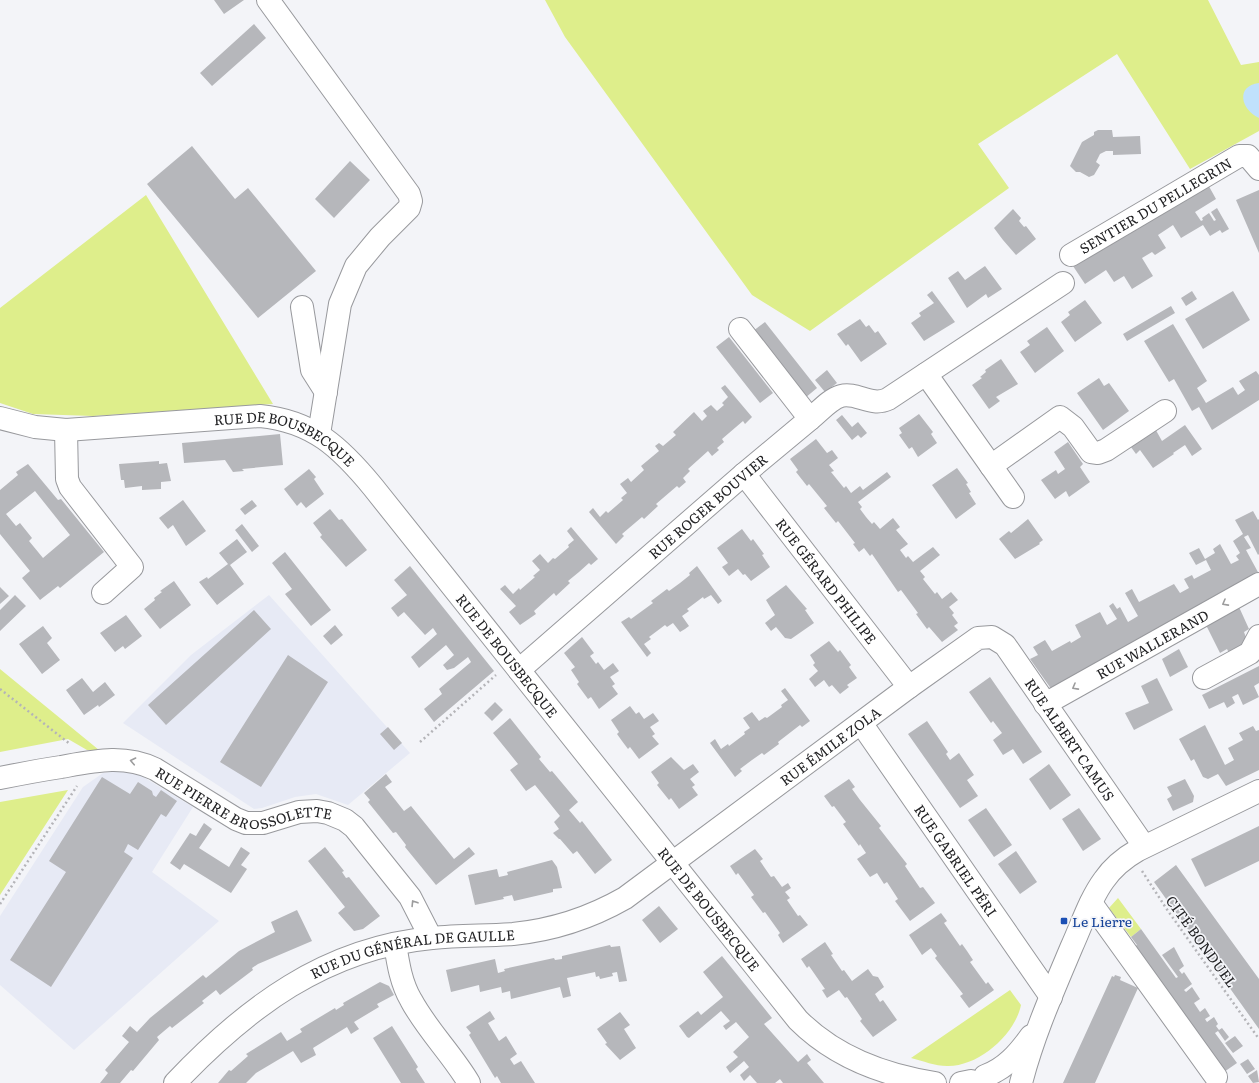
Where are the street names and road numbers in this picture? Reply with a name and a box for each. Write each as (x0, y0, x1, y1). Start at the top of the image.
street label: SENTIER DU PELLEGRIN (1075, 152, 1235, 258)
street label: RUE DE BOUSBECQUE (213, 406, 360, 471)
street label: RUE ROGER BOUVIER (644, 449, 771, 563)
street label: RUE GÉRARD PHILIPE (772, 514, 882, 648)
street label: RUE DE BOUSBECQUE (452, 589, 563, 722)
street label: RUE WALLERAND (1092, 604, 1212, 683)
street label: RUE ALBERT CAMUS (1021, 674, 1120, 805)
street label: RUE ÉMILE ZOLA (776, 701, 885, 790)
street label: RUE PIERRE BROSSOLETTE (152, 762, 334, 834)
street label: RUE GABRIEL PÉRI (910, 800, 1002, 920)
street label: RUE DE BOUSBECQUE (654, 843, 765, 975)
street label: CITÉ BONDUEL (1162, 891, 1242, 991)
street label: RUE DU GÉNÉRAL DE GAULLE (307, 924, 516, 983)

